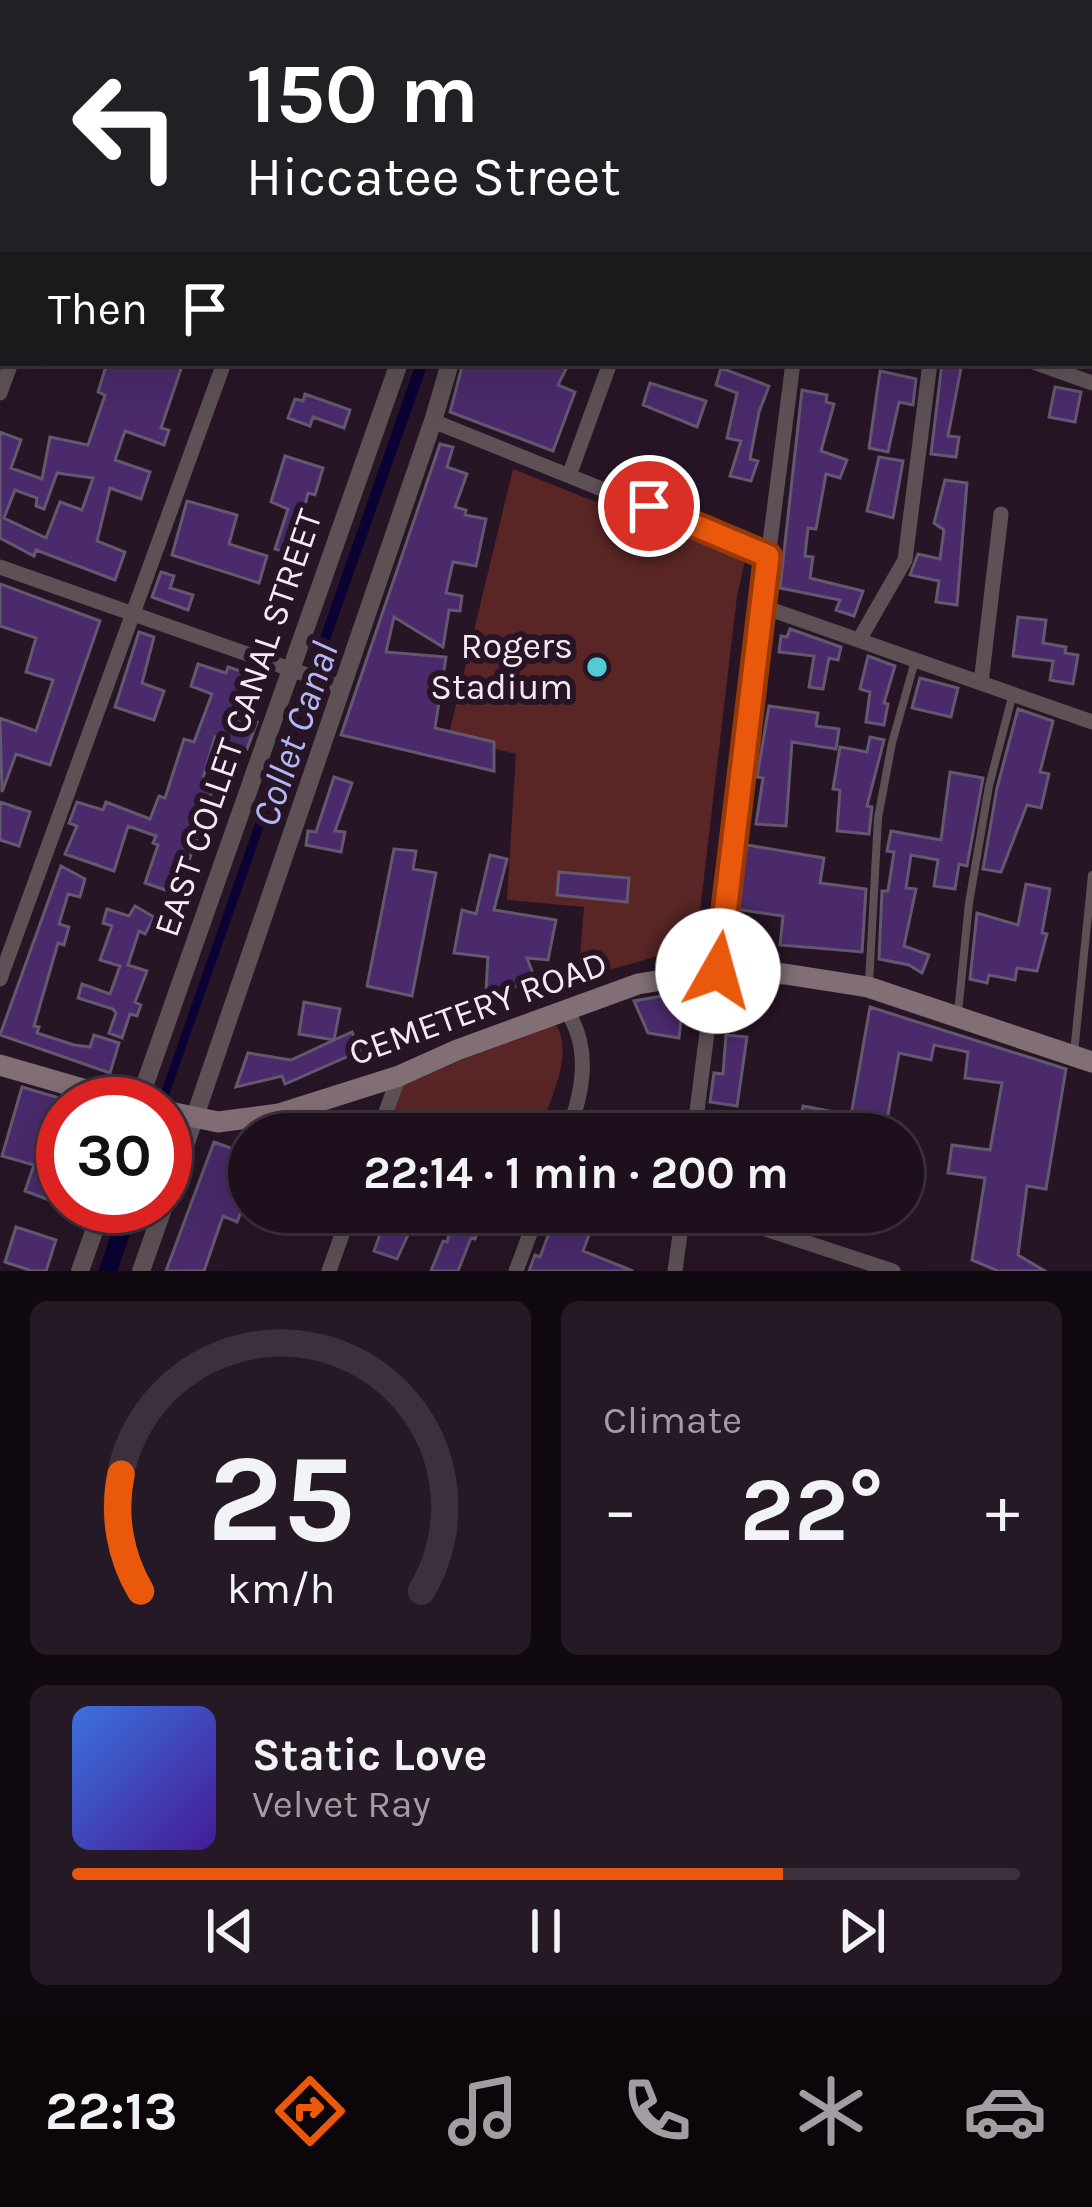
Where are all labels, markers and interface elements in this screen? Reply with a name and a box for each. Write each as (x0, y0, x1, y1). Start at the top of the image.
text: 150 m (246, 45, 479, 143)
icon: left (48, 48, 204, 204)
text: Hiccatee Street (246, 145, 620, 209)
icon: arrive (172, 276, 238, 342)
text: Then (48, 283, 148, 335)
pin (598, 455, 700, 557)
icon: arrive (616, 473, 682, 539)
street label: EAST COLLET CANAL STREET (145, 504, 331, 942)
place label: Rogers Stadium (430, 625, 573, 708)
water label: Collet Canal (242, 636, 348, 832)
marker: Rogers Stadium (584, 654, 610, 680)
position arrow (655, 908, 781, 1034)
street label: CEMETERY ROAD (343, 942, 613, 1074)
speed limit sign: 30 (36, 1077, 192, 1233)
text: 22:14 · 1 min · 200 m (363, 1147, 789, 1199)
text: Climate (603, 1397, 742, 1443)
text: 25 (206, 1426, 355, 1571)
text: 22° (740, 1457, 883, 1563)
text: − (603, 1471, 638, 1549)
text: + (985, 1471, 1020, 1549)
text: km/h (226, 1564, 335, 1614)
text: Static Love (252, 1729, 487, 1781)
text: Velvet Ray (252, 1781, 431, 1827)
icon: previous (197, 1898, 263, 1964)
icon: pause (513, 1898, 579, 1964)
icon: next (829, 1898, 895, 1964)
icon: directions (268, 2069, 352, 2153)
icon: music (441, 2069, 525, 2153)
icon: phone (615, 2069, 699, 2153)
icon: climate (789, 2069, 873, 2153)
icon: car (963, 2069, 1047, 2153)
text: 22:13 (45, 2079, 178, 2143)

